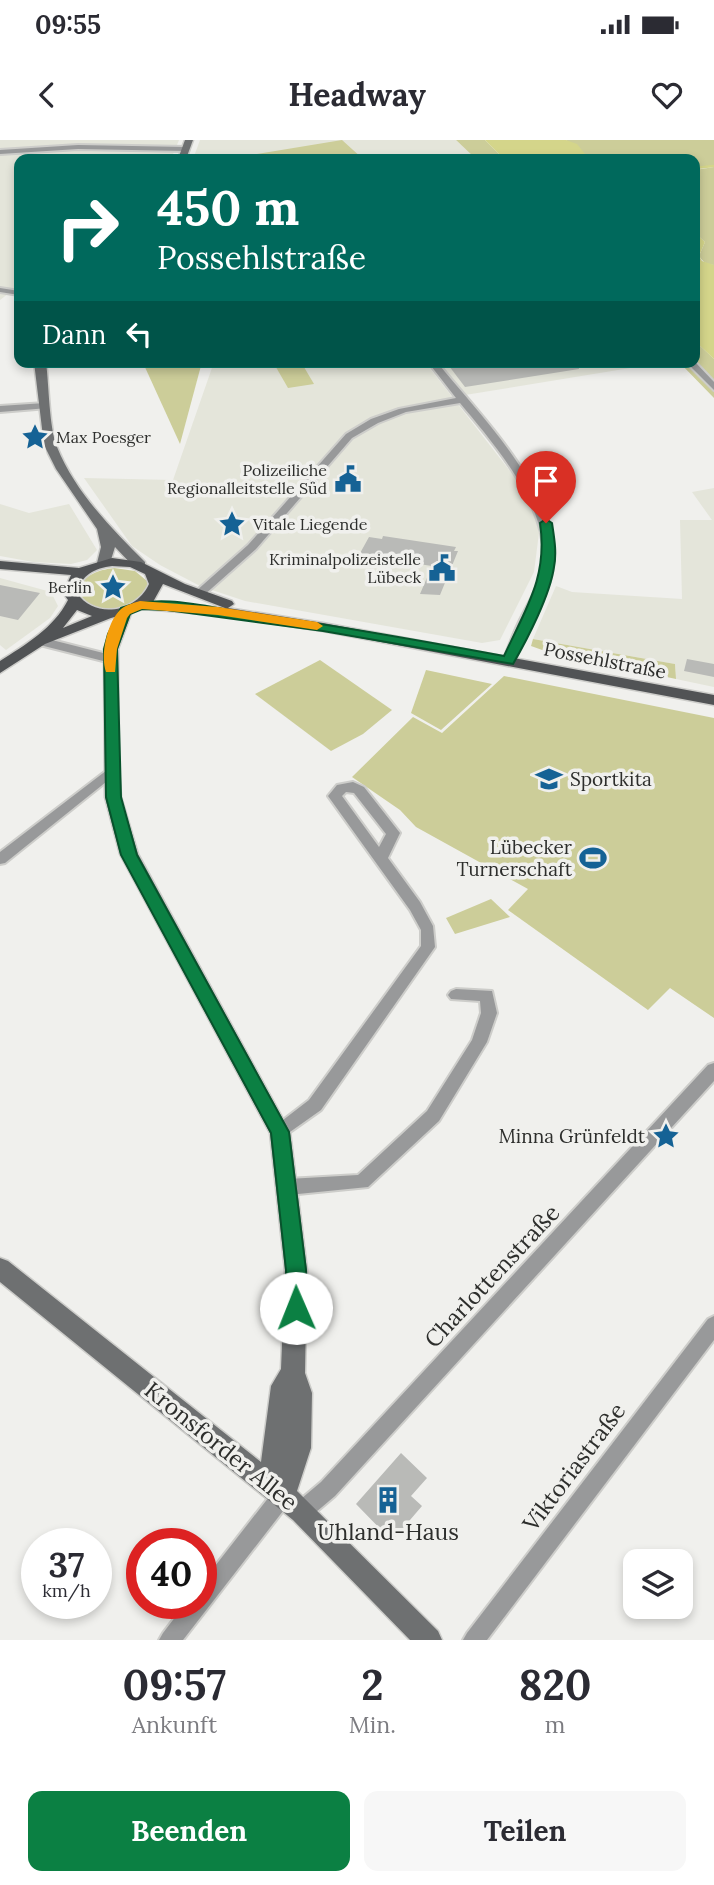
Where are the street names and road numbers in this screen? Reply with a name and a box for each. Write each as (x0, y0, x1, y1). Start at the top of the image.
street label: Possehlstraße (542, 636, 668, 684)
street label: Charlottenstraße (418, 1198, 565, 1353)
street label: Kronsforder Allee (139, 1375, 304, 1516)
street label: Viktoriastraße (515, 1397, 631, 1538)

